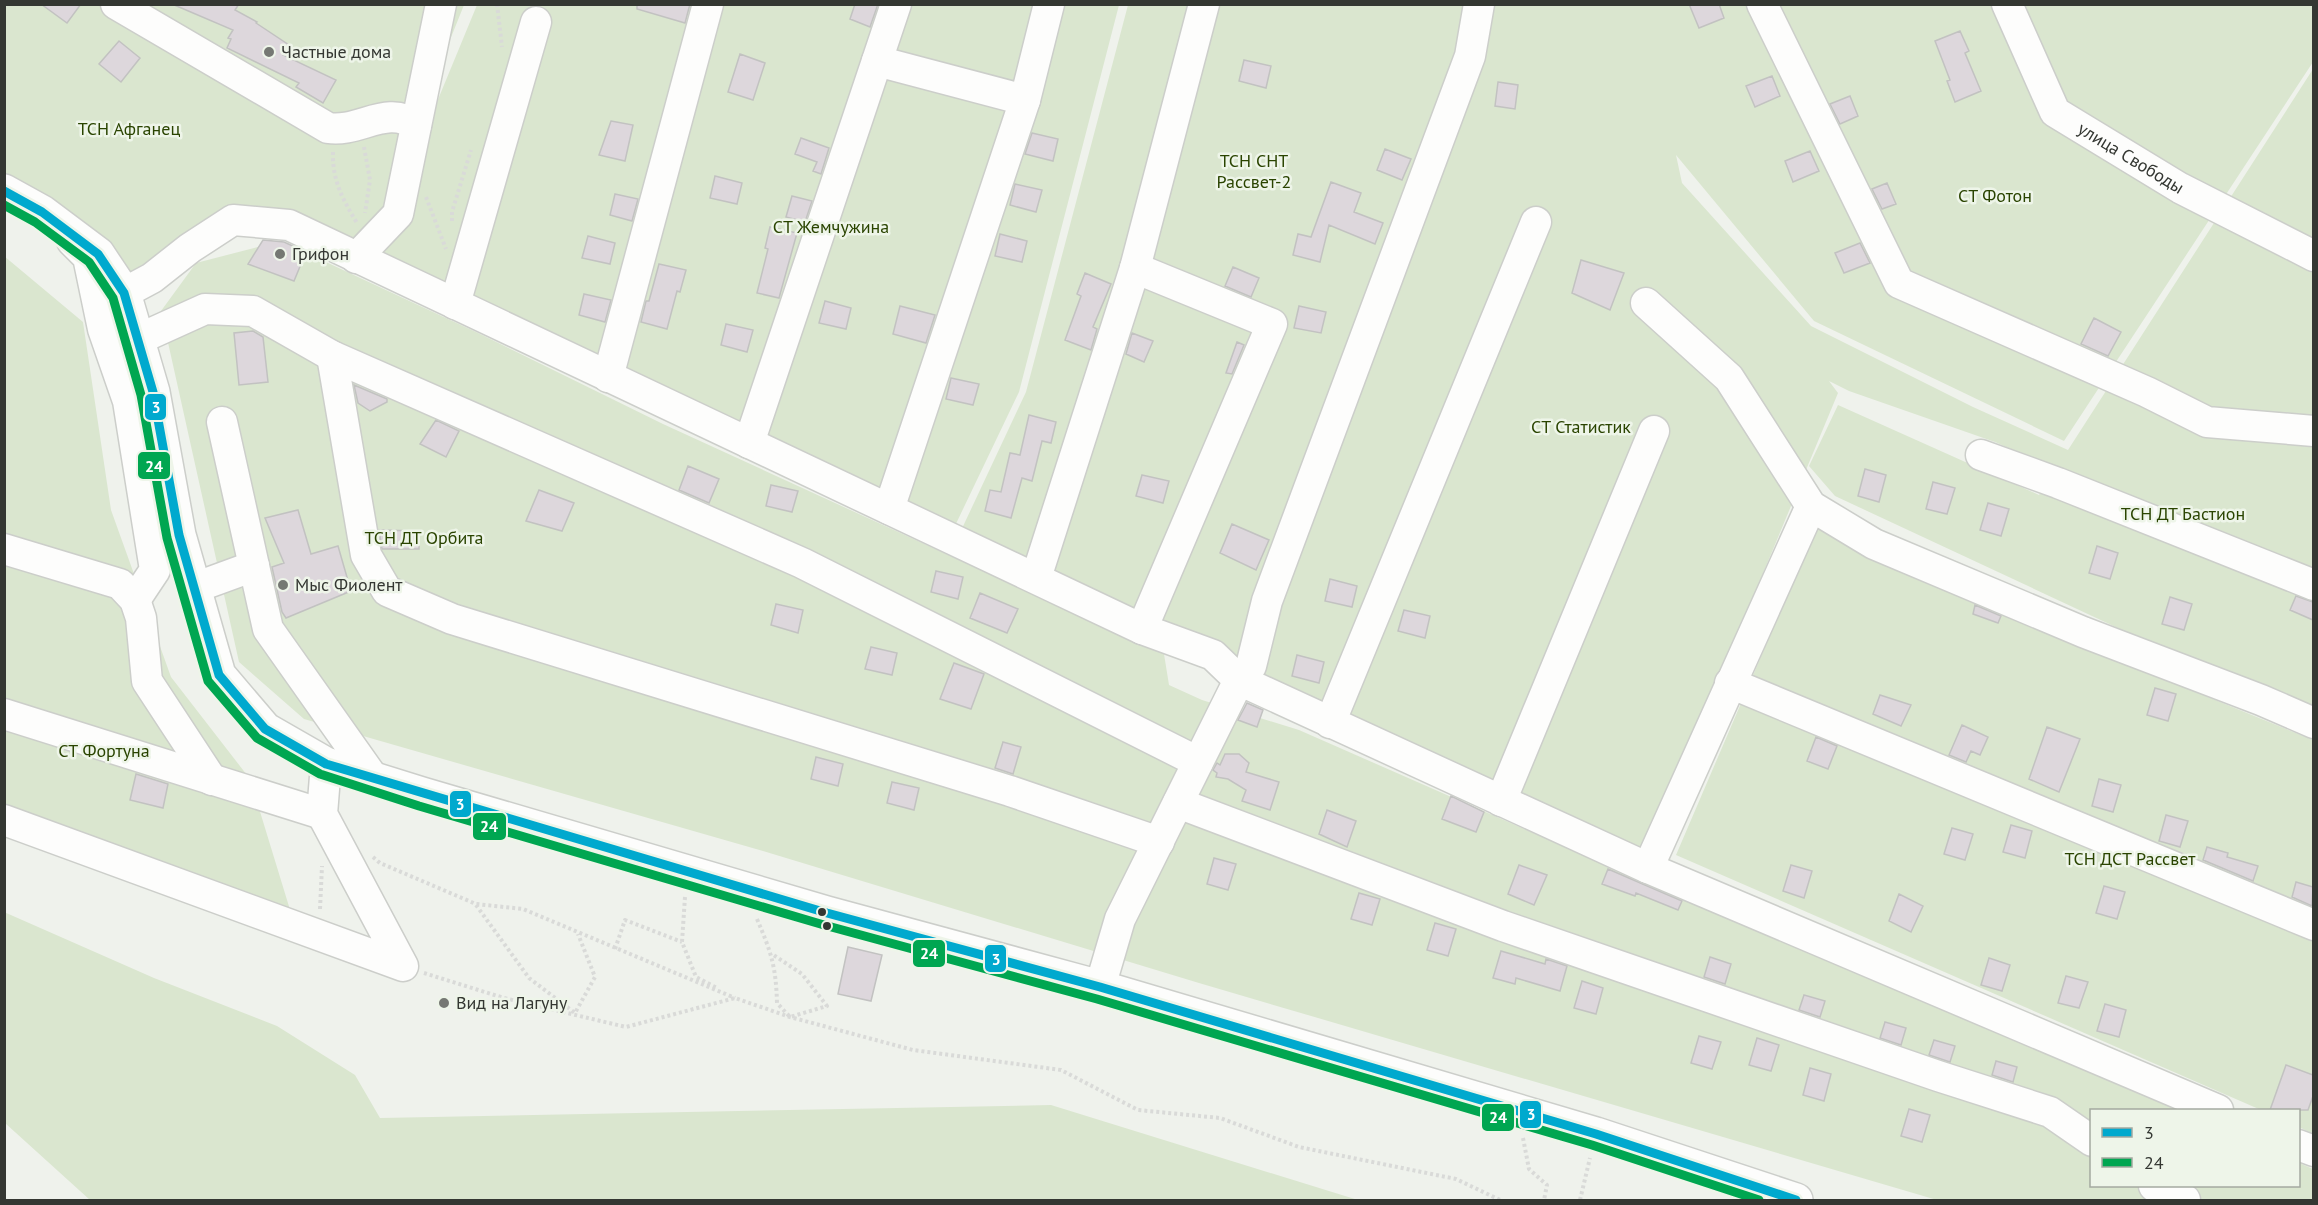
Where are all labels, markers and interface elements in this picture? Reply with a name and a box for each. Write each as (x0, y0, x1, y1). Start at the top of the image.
place label: Частные дома (281, 40, 391, 63)
marker: Частные дома (262, 45, 276, 59)
park label: ТСН Афганец (78, 117, 180, 140)
street label: улица Свободы (2074, 117, 2189, 199)
park label: ТСН СНТ Рассвет-2 (1217, 149, 1291, 193)
park label: СТ Фотон (1958, 184, 2032, 207)
park label: СТ Жемчужина (773, 215, 889, 238)
place label: Грифон (292, 242, 349, 265)
marker: Грифон (273, 247, 287, 261)
line badge: 3 (144, 393, 167, 421)
text: 3 (151, 397, 161, 417)
park label: СТ Статистик (1531, 415, 1631, 438)
line badge: 24 (137, 451, 171, 480)
text: 24 (145, 456, 163, 476)
park label: ТСН ДТ Бастион (2121, 502, 2245, 525)
park label: ТСН ДТ Орбита (365, 526, 483, 549)
place label: Мыс Фиолент (295, 573, 403, 596)
marker: Мыс Фиолент (276, 578, 290, 592)
park label: СТ Фортуна (58, 739, 150, 762)
line badge: 3 (449, 790, 472, 818)
text: 3 (455, 794, 465, 814)
line badge: 24 (472, 812, 507, 841)
text: 24 (480, 816, 498, 836)
park label: ТСН ДСТ Рассвет (2064, 847, 2196, 870)
unlabelled marker (816, 906, 828, 918)
unlabelled marker (821, 920, 833, 932)
line badge: 24 (912, 939, 946, 968)
text: 24 (920, 943, 938, 963)
line badge: 3 (984, 944, 1007, 973)
text: 3 (991, 949, 1001, 969)
place label: Вид на Лагуну (456, 991, 568, 1014)
marker: Вид на Лагуну (437, 996, 451, 1010)
line badge: 3 (1519, 1100, 1542, 1129)
line badge: 24 (1481, 1103, 1515, 1132)
text: 3 (1526, 1104, 1536, 1124)
text: 24 (1489, 1107, 1507, 1127)
legend (2090, 1109, 2300, 1187)
text: 3 (2144, 1121, 2154, 1144)
text: 24 (2144, 1151, 2164, 1174)

